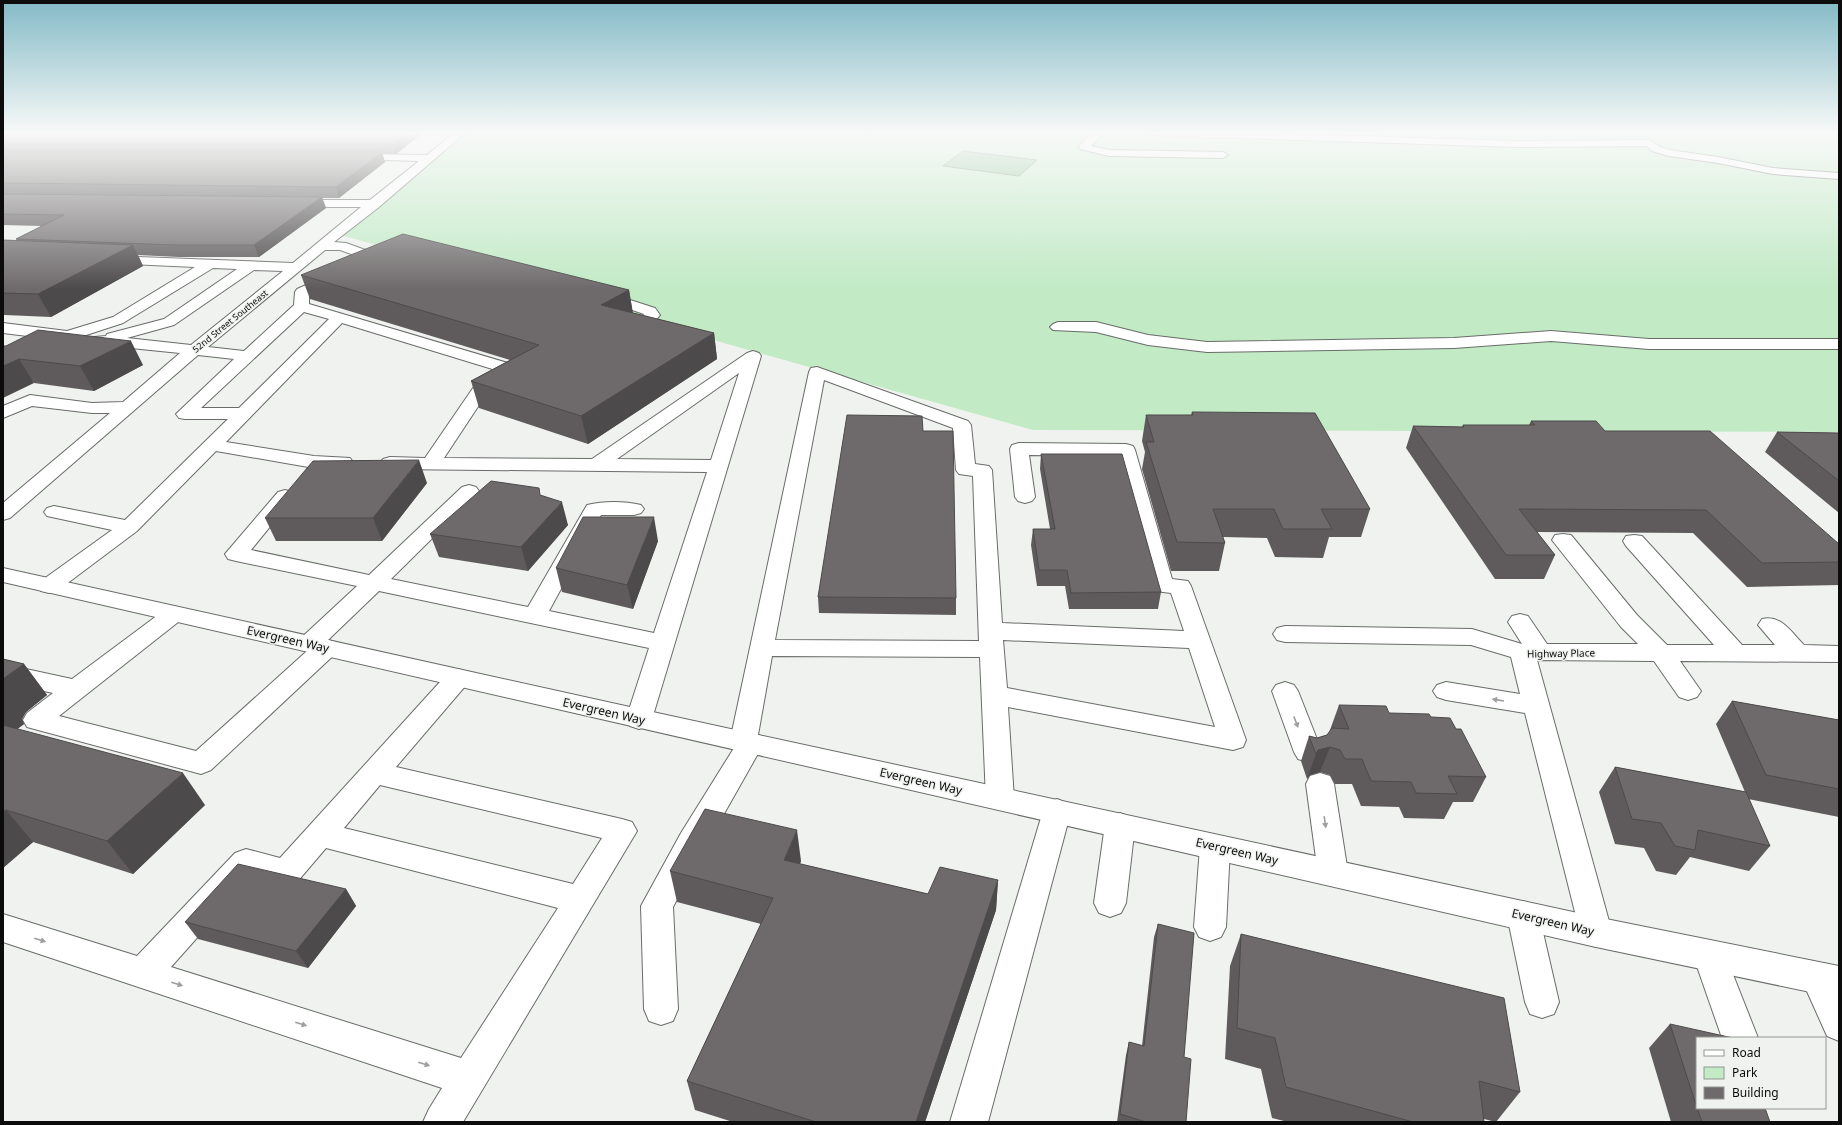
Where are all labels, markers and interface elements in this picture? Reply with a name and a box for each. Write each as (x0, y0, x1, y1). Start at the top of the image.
street label: 52nd Street Southeast (190, 286, 271, 356)
street label: Evergreen Way (245, 621, 332, 657)
street label: Highway Place (1527, 645, 1596, 661)
street label: Evergreen Way (561, 693, 648, 729)
one-way arrow (1492, 697, 1504, 703)
one-way arrow (1294, 716, 1300, 728)
street label: Evergreen Way (878, 763, 965, 799)
one-way arrow (1322, 816, 1328, 828)
street label: Evergreen Way (1194, 833, 1281, 869)
street label: Evergreen Way (1510, 904, 1597, 940)
one-way arrow (34, 937, 46, 943)
one-way arrow (172, 981, 184, 987)
one-way arrow (295, 1021, 307, 1027)
legend (1696, 1037, 1826, 1109)
text: Road (1732, 1044, 1761, 1061)
one-way arrow (419, 1062, 431, 1068)
text: Park (1732, 1064, 1758, 1081)
text: Building (1732, 1084, 1779, 1101)

